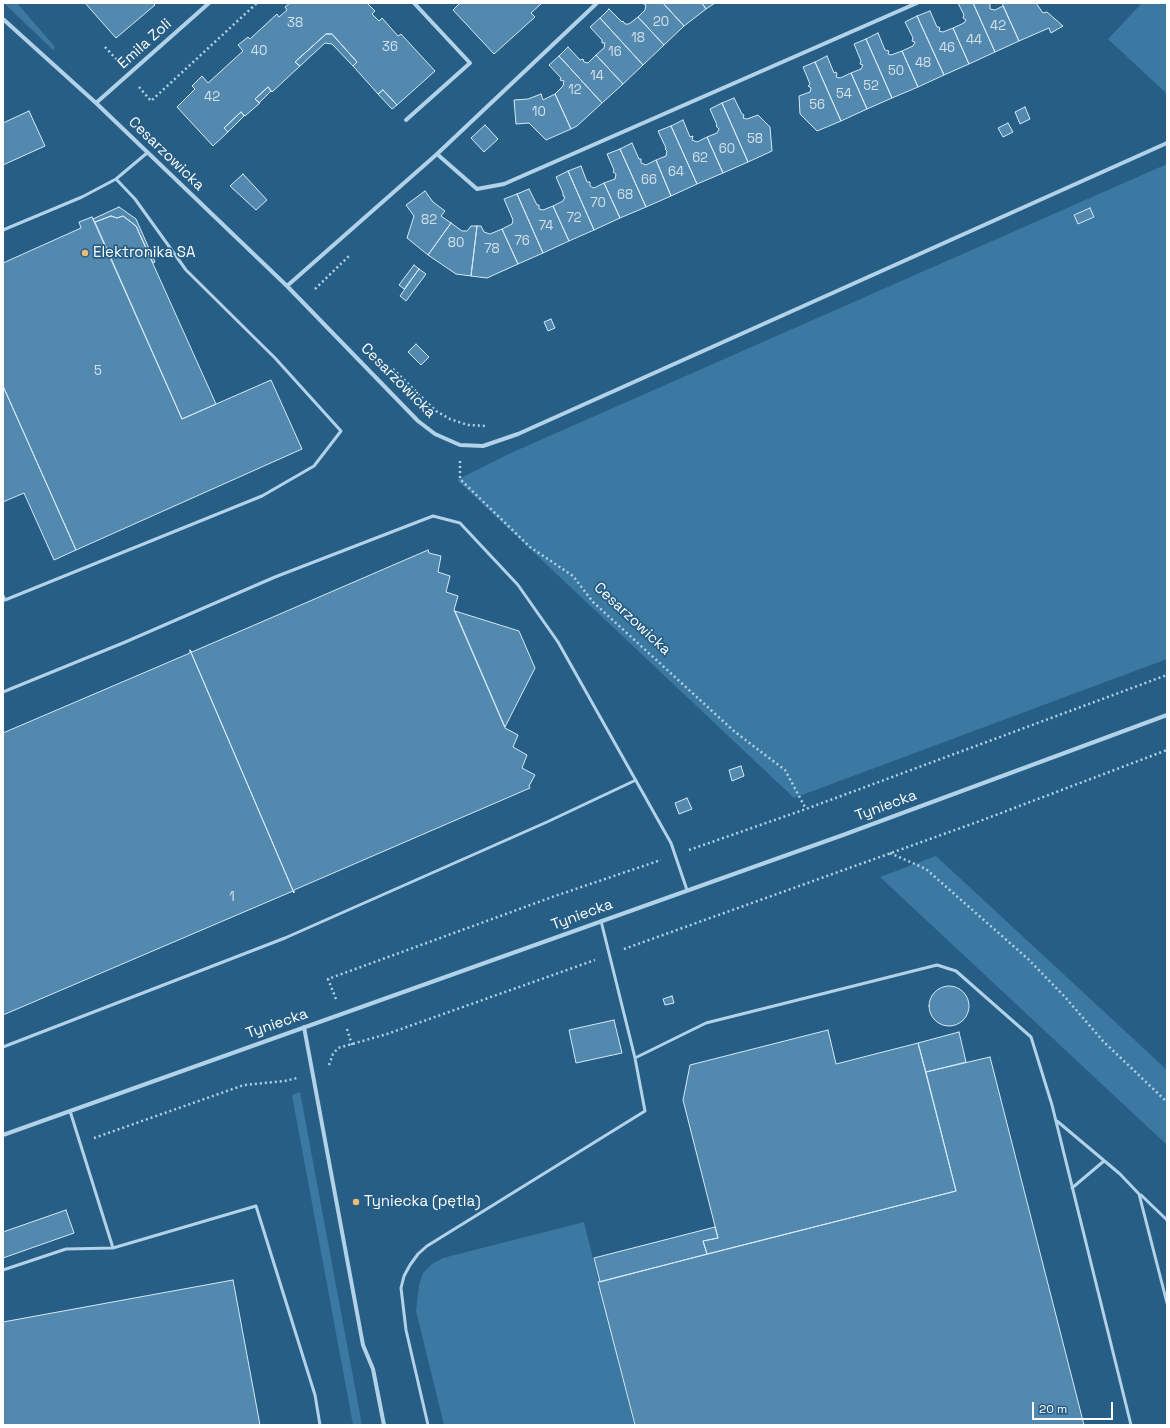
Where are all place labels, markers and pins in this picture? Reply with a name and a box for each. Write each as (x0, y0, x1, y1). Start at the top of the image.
place label: Elektronika SA (93, 244, 195, 262)
marker: Elektronika SA (80, 248, 90, 258)
place label: Tyniecka (pętla) (364, 1193, 481, 1211)
marker: Tyniecka (pętla) (351, 1197, 361, 1207)

